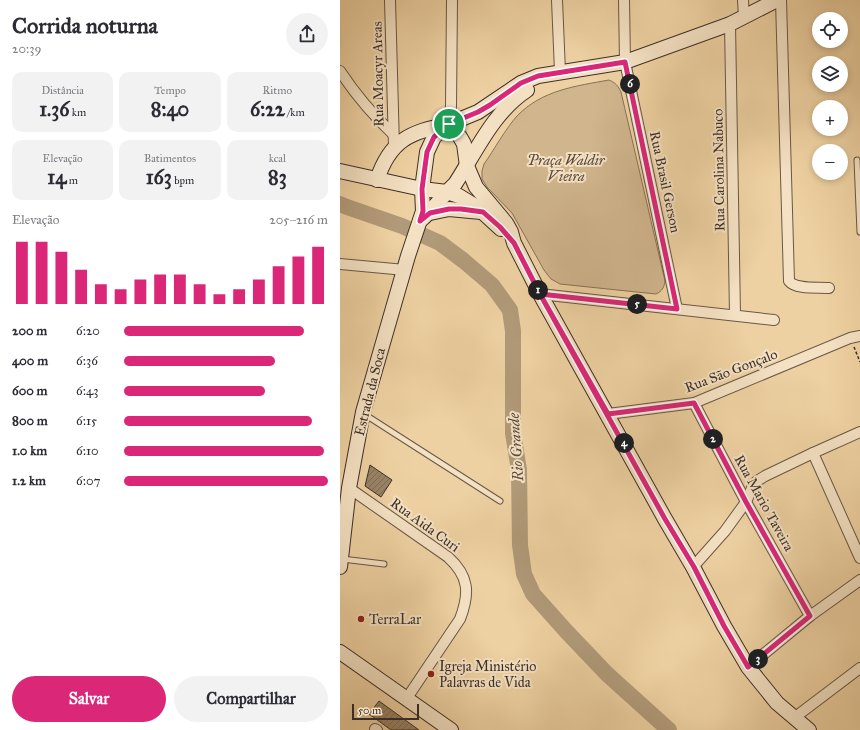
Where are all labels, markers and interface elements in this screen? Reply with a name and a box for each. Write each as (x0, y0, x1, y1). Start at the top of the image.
text: Corrida noturna (12, 12, 158, 39)
map controls (812, 12, 848, 180)
button: locate (812, 12, 848, 48)
button: share (286, 13, 328, 55)
street label: Rua Moacyr Areas (369, 21, 387, 127)
text: 20:39 (12, 41, 41, 57)
button: layers (812, 56, 848, 92)
pin: 6 (620, 74, 640, 94)
text: 6 (627, 77, 633, 90)
text: Distância (41, 84, 84, 97)
text: Tempo (154, 84, 186, 97)
text: Ritmo (263, 84, 292, 97)
text: 1.36 (39, 97, 69, 121)
text: 8:40 (151, 97, 189, 121)
text: 6:22 (250, 97, 285, 121)
button: + (812, 100, 848, 136)
text: km (69, 106, 86, 119)
text: /km (285, 106, 305, 119)
pin (432, 107, 466, 141)
street label: Rua Carolina Nabuco (709, 108, 729, 232)
icon: arrive (438, 113, 460, 135)
street label: Rua Brasil Gerson (646, 130, 684, 235)
button: − (812, 144, 848, 180)
text: Elevação (43, 152, 83, 165)
text: Batimentos (144, 152, 196, 165)
text: kcal (269, 152, 286, 165)
park label: Praça Waldir Vieira (527, 152, 606, 185)
text: 14 (47, 165, 66, 189)
text: 163 (146, 165, 172, 189)
text: 83 (268, 165, 287, 189)
text: m (66, 174, 78, 187)
text: bpm (172, 174, 194, 187)
text: Elevação (12, 212, 59, 228)
text: 205–216 m (269, 212, 328, 228)
pin: 1 (528, 280, 548, 300)
text: 1 (536, 283, 540, 296)
pin: 5 (627, 294, 647, 314)
text: 5 (634, 297, 640, 310)
text: 200 m (12, 323, 47, 339)
text: 6:20 (76, 323, 100, 339)
street label: Estrada da Soca (351, 346, 389, 438)
street label: Rua São Gonçalo (682, 346, 780, 396)
text: 400 m (12, 353, 48, 369)
text: 6:36 (76, 353, 98, 369)
text: 600 m (12, 383, 48, 399)
text: 6:43 (76, 383, 98, 399)
water label: Rio Grande (505, 412, 527, 483)
text: 800 m (12, 413, 48, 429)
text: 6:15 (76, 413, 97, 429)
pin: 2 (703, 429, 723, 449)
text: 2 (710, 432, 716, 445)
pin: 4 (614, 433, 634, 453)
text: 4 (621, 436, 627, 449)
text: 1.0 km (12, 443, 47, 459)
text: 6:10 (76, 443, 99, 459)
street label: Rua Mario Taveira (730, 452, 798, 554)
text: 1.2 km (12, 473, 46, 489)
text: 6:07 (76, 473, 100, 489)
street label: Rua Aida Curi (387, 494, 463, 556)
place label: TerraLar (369, 611, 422, 628)
marker: TerraLar (356, 614, 366, 624)
pin: 3 (748, 649, 768, 669)
text: 3 (756, 652, 760, 665)
place label: Igreja Ministério Palavras de Vida (439, 658, 537, 691)
marker: Igreja Ministério Palavras de Vida (426, 669, 436, 679)
button: Salvar (12, 676, 166, 722)
button: Compartilhar (174, 676, 328, 722)
scale bar (352, 702, 419, 721)
text: 50 m (358, 704, 381, 717)

